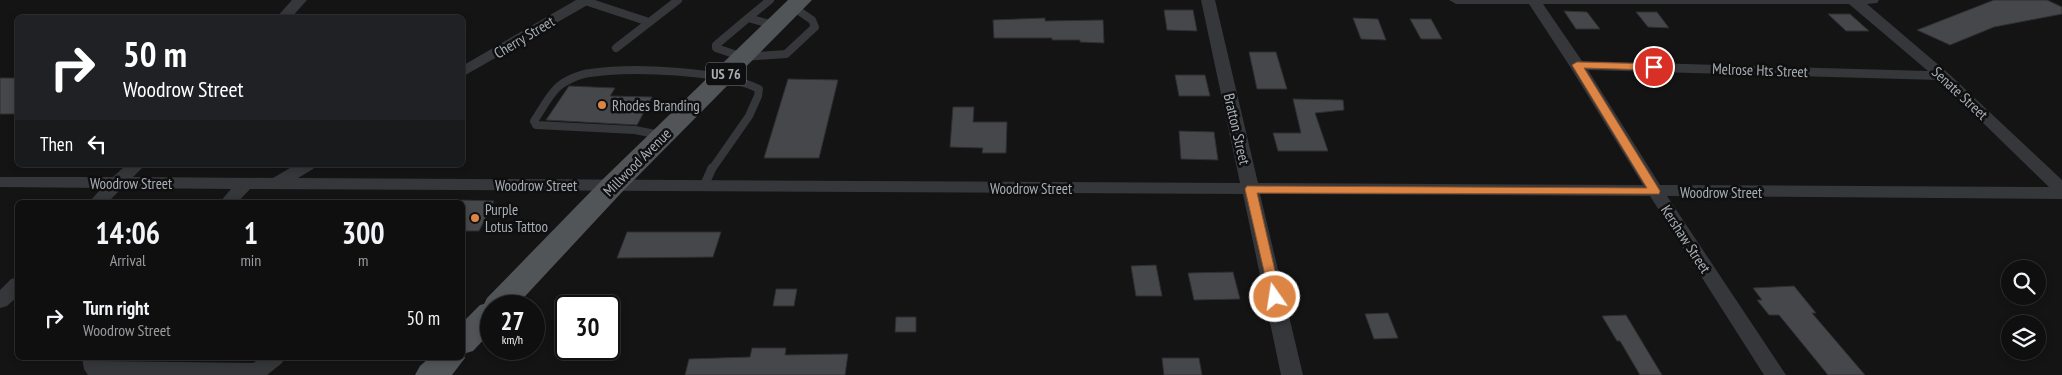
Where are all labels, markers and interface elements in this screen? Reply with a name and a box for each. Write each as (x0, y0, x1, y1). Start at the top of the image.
street label: Cherry Street (490, 12, 558, 62)
text: 50 m (123, 31, 187, 77)
icon: right (40, 35, 105, 100)
pin (1633, 46, 1675, 88)
icon: arrive (1640, 53, 1668, 81)
street label: Melrose Hts Street (1712, 59, 1808, 81)
road number: US 76 (706, 62, 746, 86)
street label: Senate Street (1928, 62, 1992, 124)
text: Woodrow Street (123, 75, 244, 103)
street label: Bratton Street (1220, 91, 1254, 167)
place label: Rhodes Branding (612, 96, 700, 115)
marker: Rhodes Branding (596, 99, 608, 111)
street label: Millwood Avenue (599, 124, 675, 200)
icon: left (83, 130, 111, 158)
text: Then (40, 132, 73, 156)
street label: Woodrow Street (90, 174, 172, 193)
street label: Woodrow Street (495, 176, 577, 195)
street label: Woodrow Street (990, 179, 1072, 198)
street label: Woodrow Street (1680, 183, 1762, 202)
place label: Purple Lotus Tattoo (485, 200, 548, 236)
street label: Kershaw Street (1657, 201, 1715, 277)
marker: Purple Lotus Tattoo (469, 212, 481, 224)
text: 14:06 (95, 213, 160, 252)
text: 1 (244, 213, 258, 252)
text: 300 (342, 213, 385, 252)
text: Arrival (110, 250, 146, 270)
text: min (240, 250, 261, 270)
text: m (358, 250, 368, 270)
map controls (2001, 260, 2046, 360)
button: search (2001, 260, 2046, 305)
position arrow (1248, 270, 1300, 322)
speed limit sign: 30 (555, 295, 620, 360)
text: Turn right (83, 296, 149, 320)
icon: right (40, 304, 68, 332)
text: 27 (501, 305, 524, 337)
text: 50 m (407, 306, 440, 330)
button: layers (2001, 315, 2046, 360)
text: Woodrow Street (83, 320, 171, 340)
text: km/h (502, 332, 523, 347)

